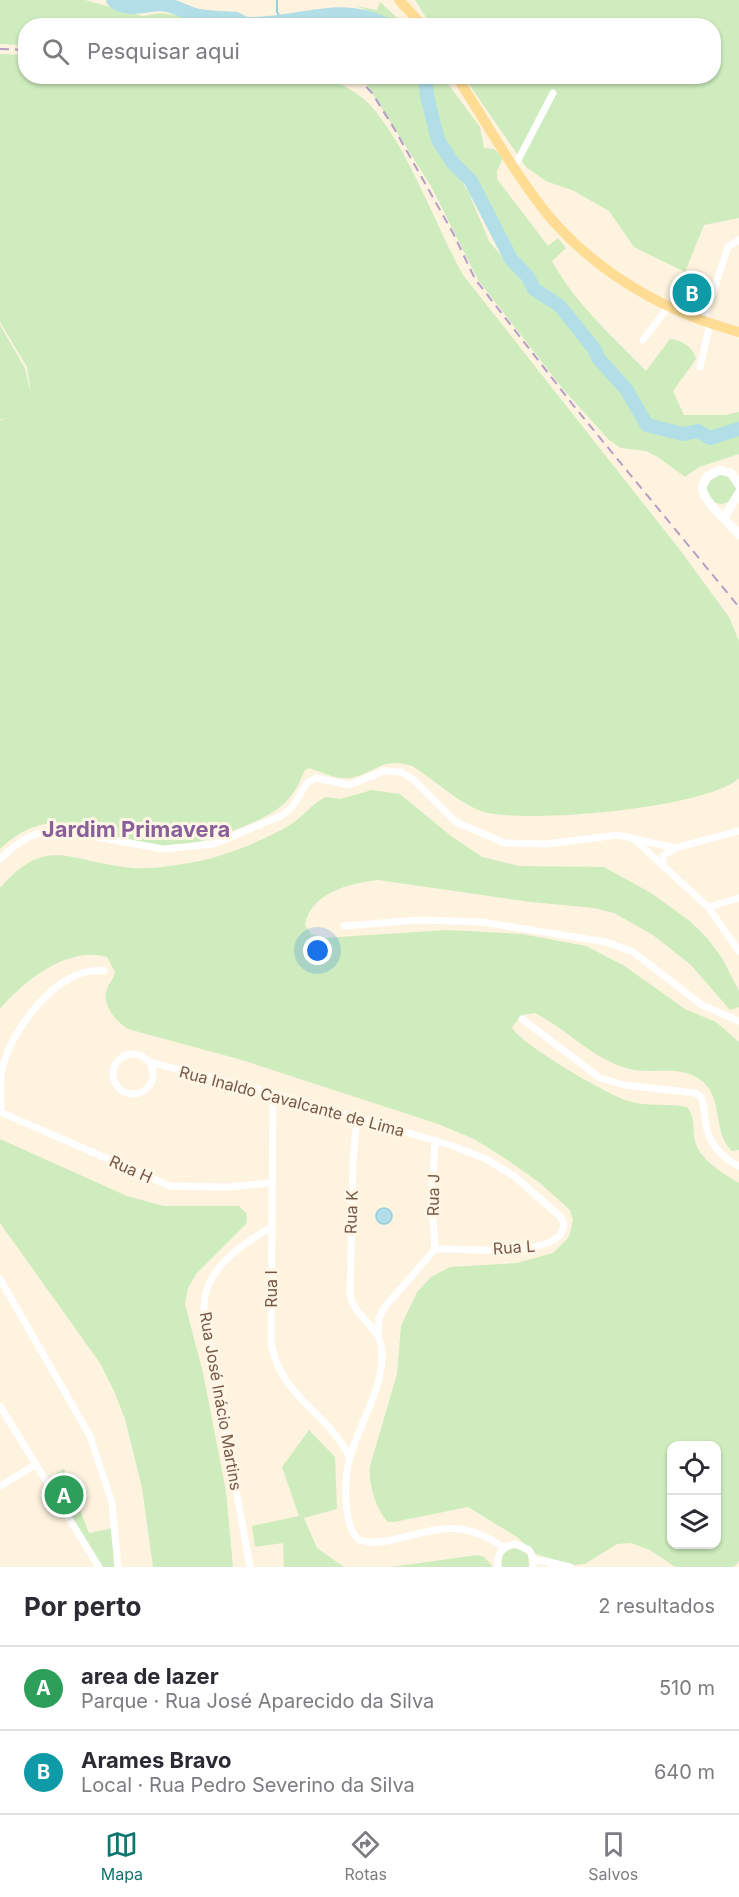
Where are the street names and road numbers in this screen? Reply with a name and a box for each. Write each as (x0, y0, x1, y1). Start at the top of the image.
street label: Rua Inaldo Cavalcante de Lima (177, 1061, 407, 1141)
street label: Rua H (106, 1151, 156, 1187)
street label: Rua J (423, 1174, 443, 1216)
street label: Rua K (340, 1189, 362, 1234)
street label: Rua L (492, 1236, 536, 1258)
street label: Rua I (261, 1270, 281, 1308)
street label: Rua José Inácio Martins (195, 1310, 247, 1492)

